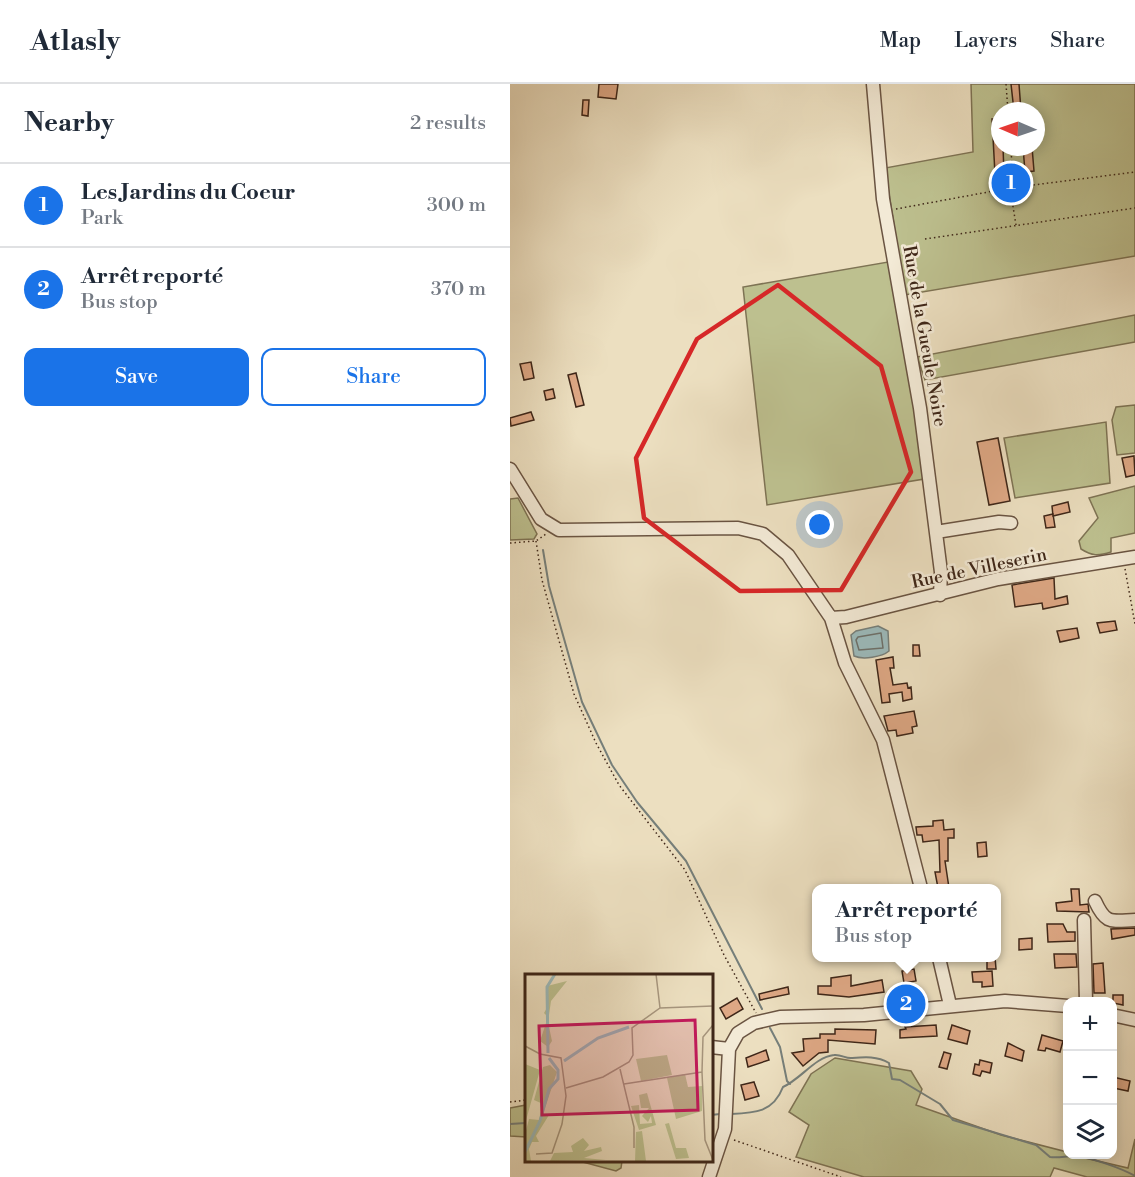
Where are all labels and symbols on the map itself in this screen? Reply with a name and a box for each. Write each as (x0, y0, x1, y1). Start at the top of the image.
north arrow (991, 102, 1045, 156)
pin: 1 (992, 160, 1030, 206)
street label: Rue de la Gueule Noire (897, 244, 952, 429)
your location (805, 510, 834, 539)
street label: Rue de Villeserin (909, 543, 1049, 594)
inset map (525, 974, 712, 1162)
pin: 2 (886, 982, 926, 1026)

